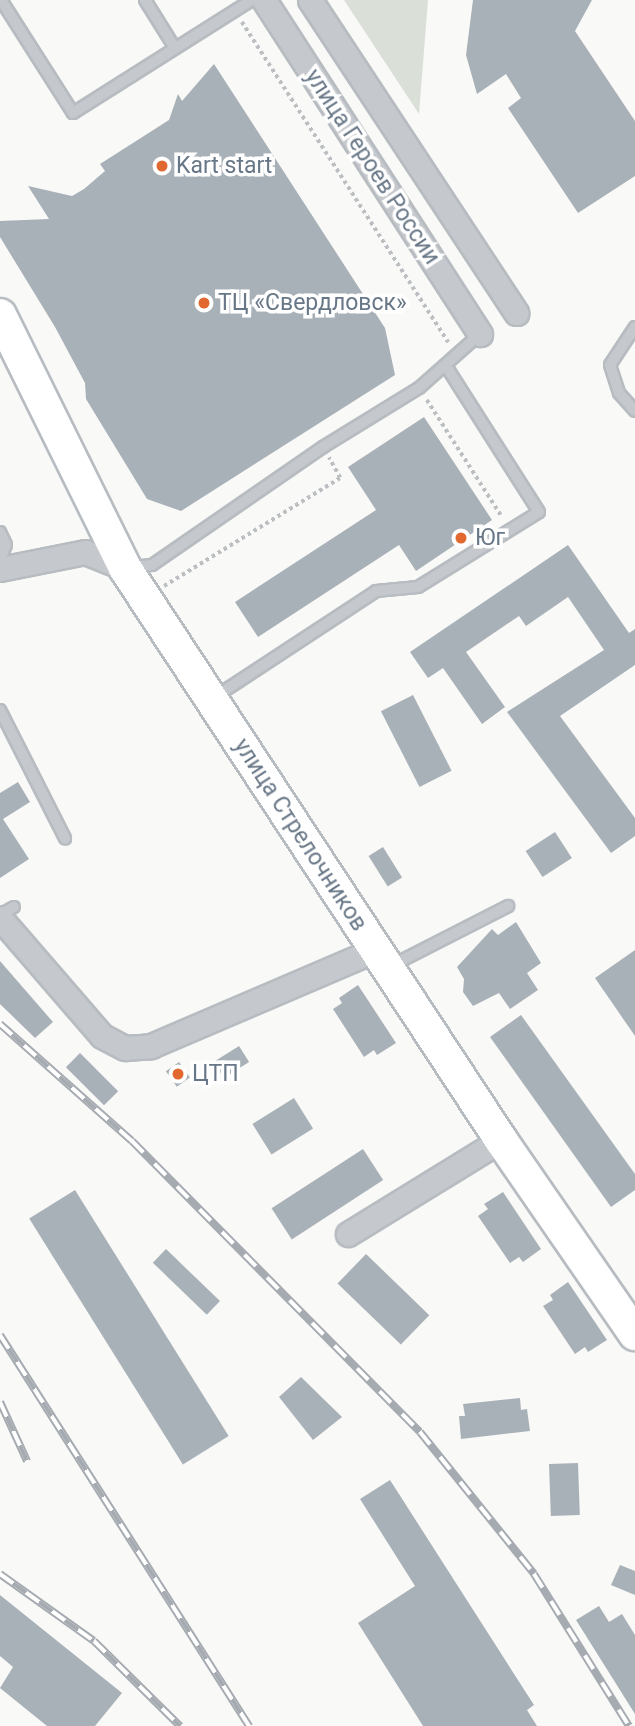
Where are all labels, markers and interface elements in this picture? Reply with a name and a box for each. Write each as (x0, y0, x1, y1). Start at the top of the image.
street label: улица Героев России (299, 64, 445, 270)
place label: Kart start (176, 152, 272, 180)
marker: Kart start (154, 158, 170, 174)
place label: ТЦ «Свердловск» (218, 289, 407, 317)
marker: ТЦ «Свердловск» (196, 295, 212, 311)
place label: Юг (475, 524, 505, 552)
marker: Юг (453, 530, 469, 546)
street label: улица Стрелочников (227, 734, 373, 936)
place label: ЦТП (192, 1060, 239, 1088)
marker: ЦТП (170, 1066, 186, 1082)

